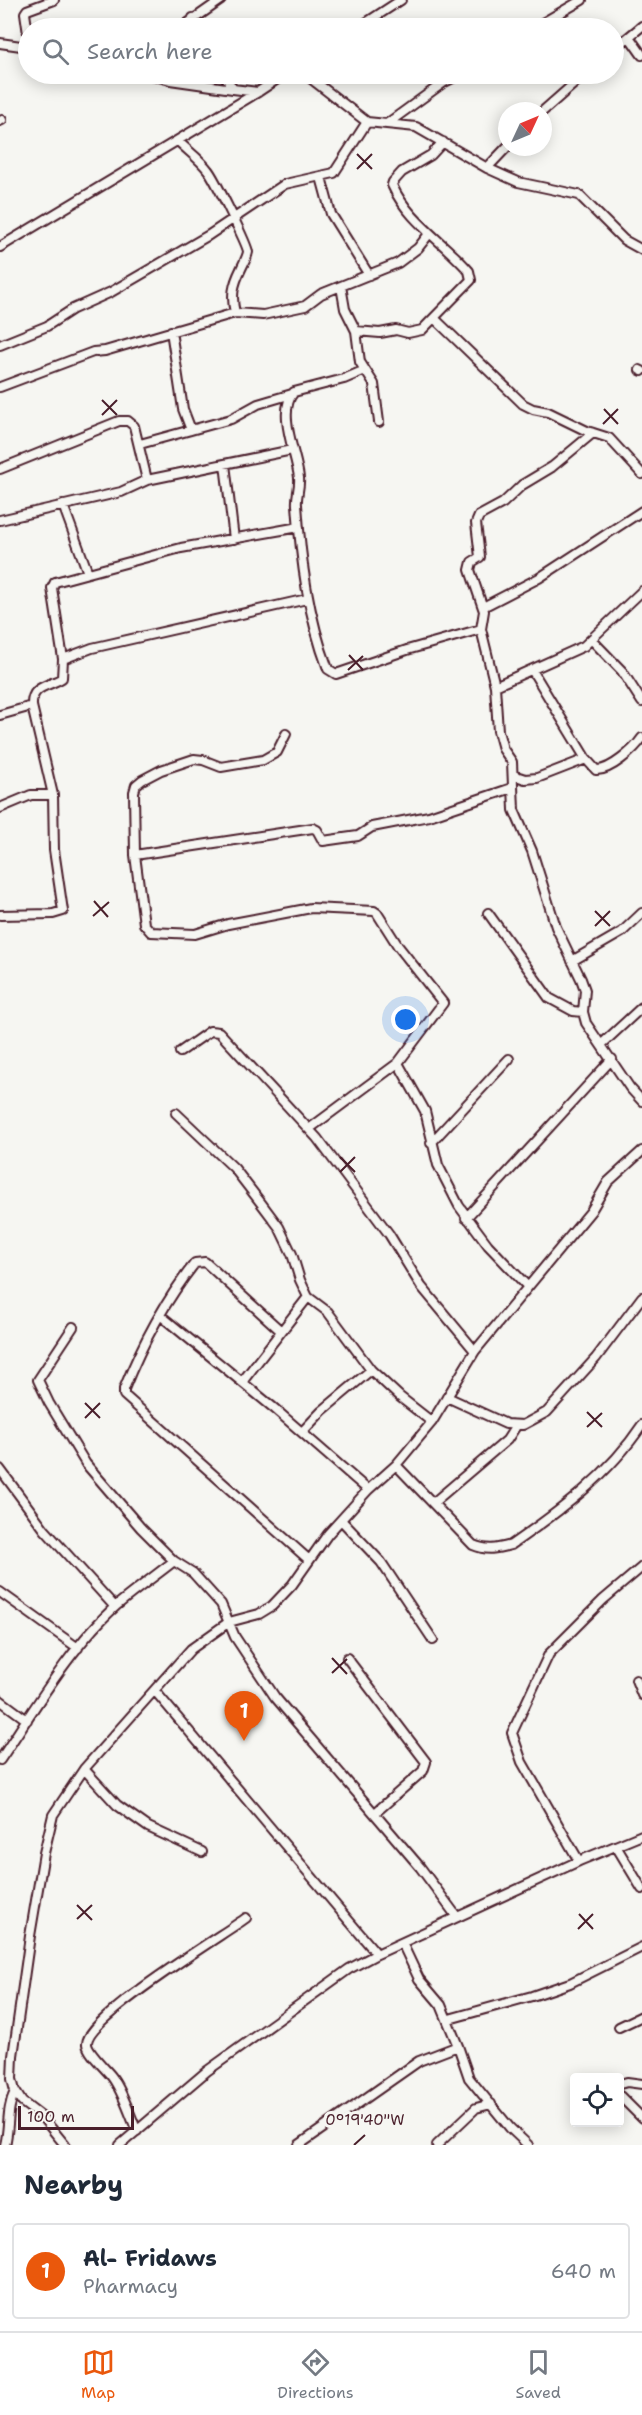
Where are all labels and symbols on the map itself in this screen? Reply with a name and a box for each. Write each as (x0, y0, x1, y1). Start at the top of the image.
north arrow (498, 102, 552, 156)
your location (391, 1005, 420, 1034)
pin: 1 (224, 1692, 264, 1741)
scale bar (18, 2103, 134, 2130)
text: 0°19'40"W (325, 2110, 405, 2130)

